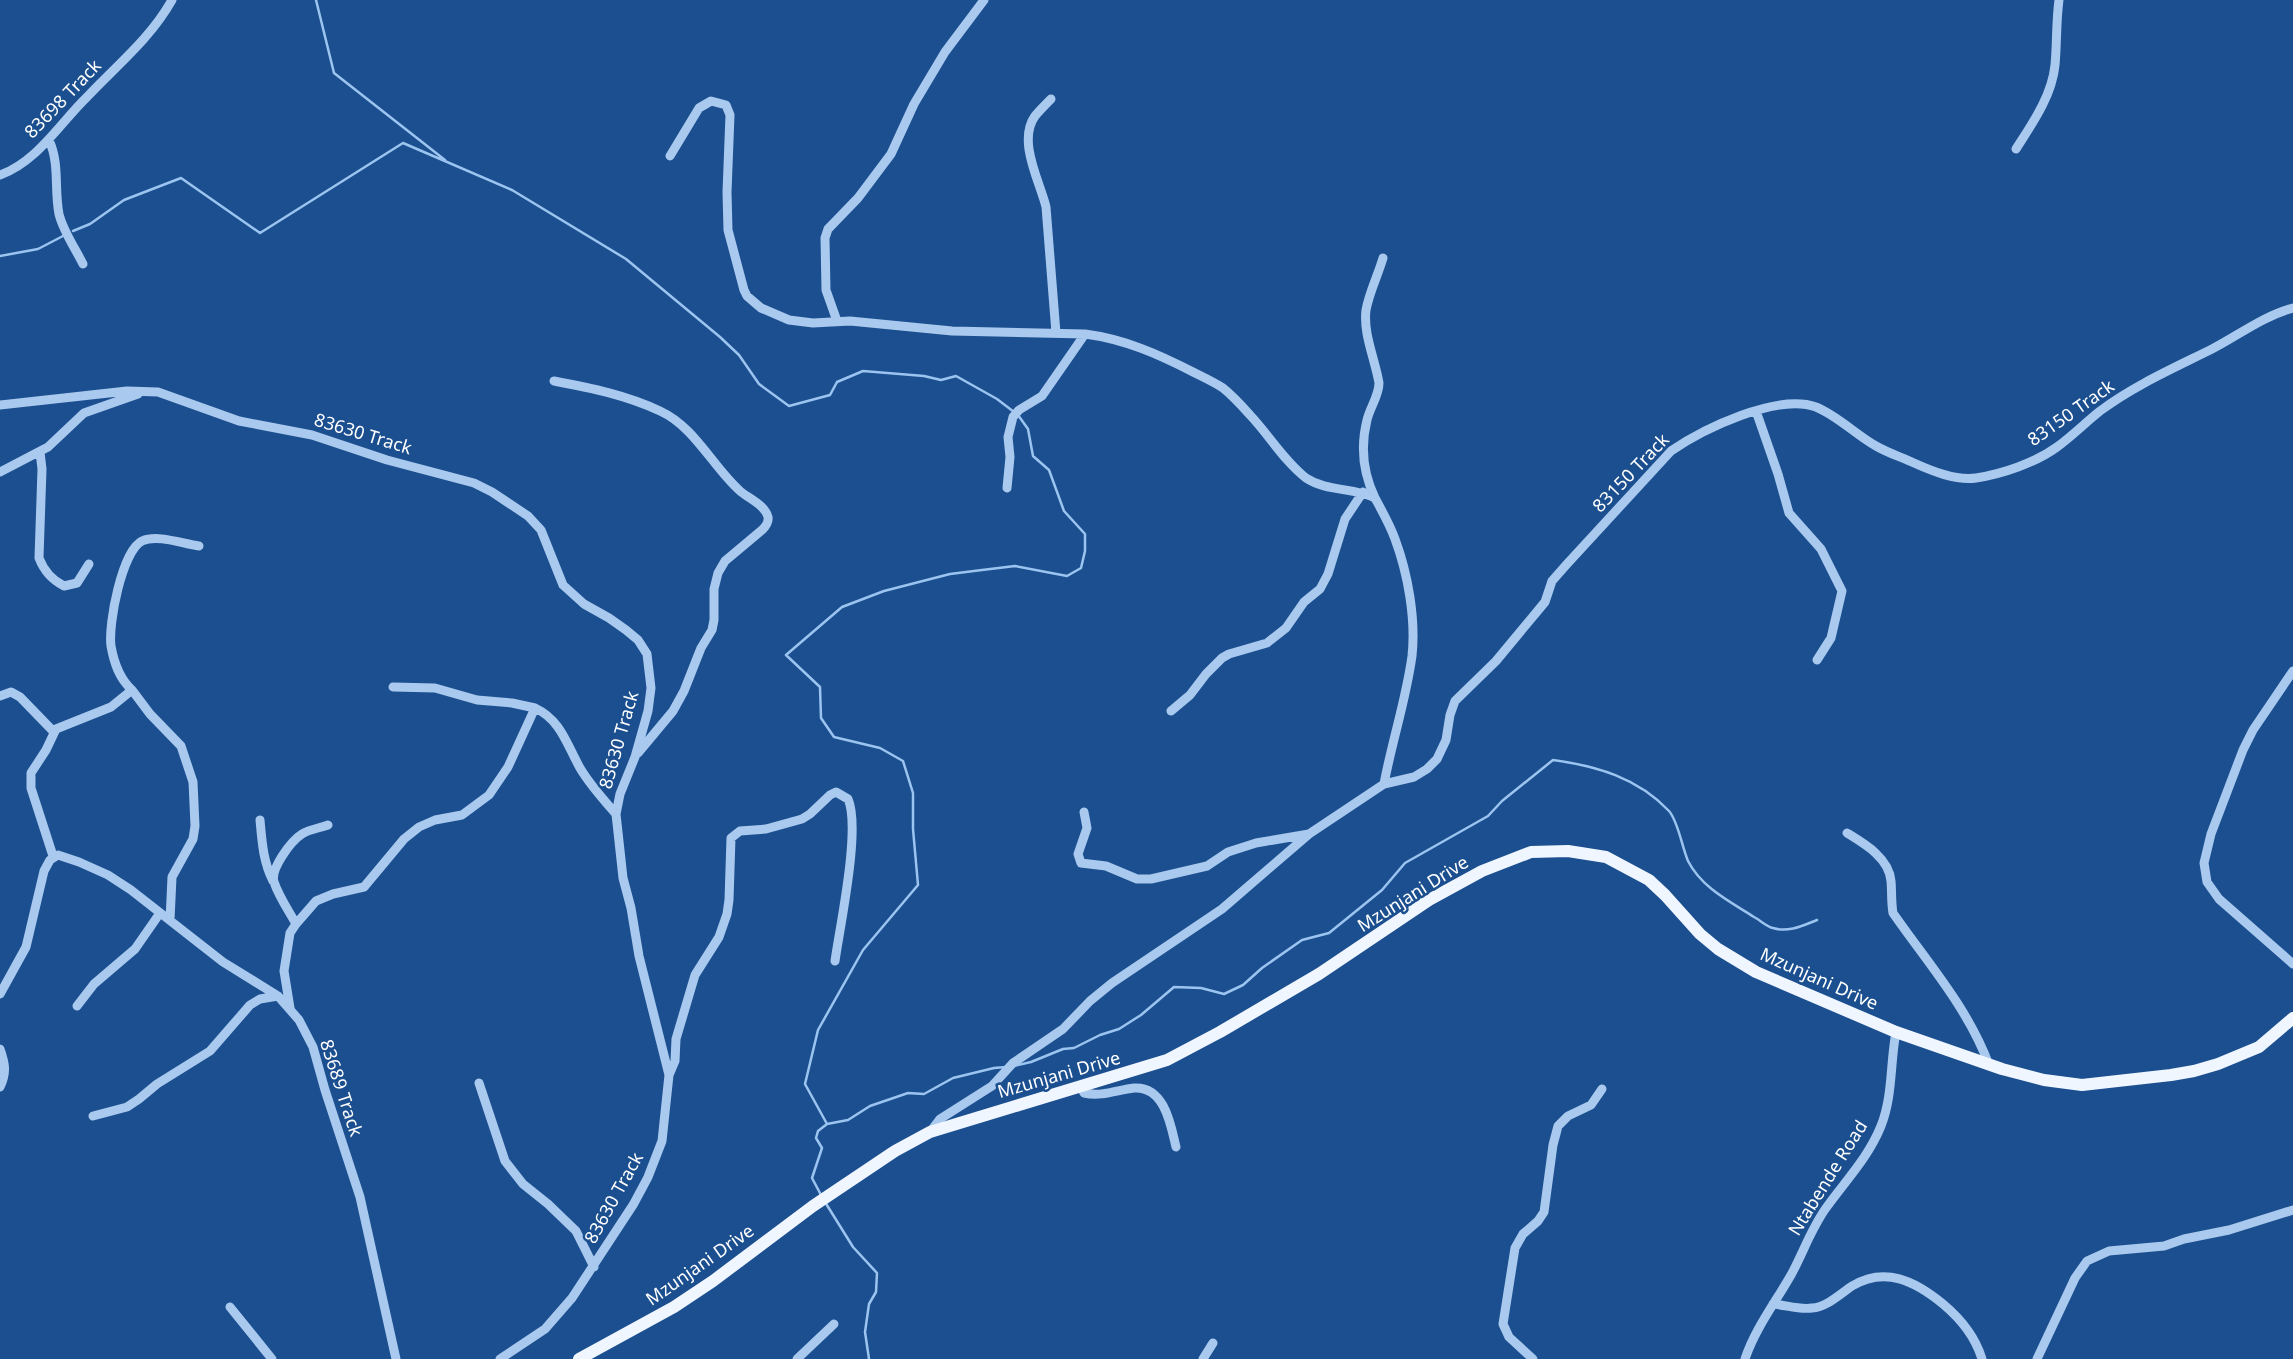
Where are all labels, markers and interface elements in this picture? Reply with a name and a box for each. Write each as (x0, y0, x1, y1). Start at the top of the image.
street label: 83698 Track (19, 53, 106, 143)
street label: 83150 Track (2022, 373, 2119, 451)
street label: 83630 Track (312, 407, 415, 459)
street label: 83150 Track (1587, 427, 1674, 517)
street label: 83630 Track (593, 688, 644, 791)
street label: Mzunjani Drive (1352, 849, 1473, 937)
street label: Mzunjani Drive (1757, 941, 1882, 1015)
street label: 83689 Track (315, 1036, 369, 1140)
street label: Mzunjani Drive (994, 1045, 1123, 1103)
street label: Ntabende Road (1782, 1115, 1872, 1240)
street label: 83630 Track (578, 1147, 648, 1247)
street label: Mzunjani Drive (641, 1218, 758, 1310)

